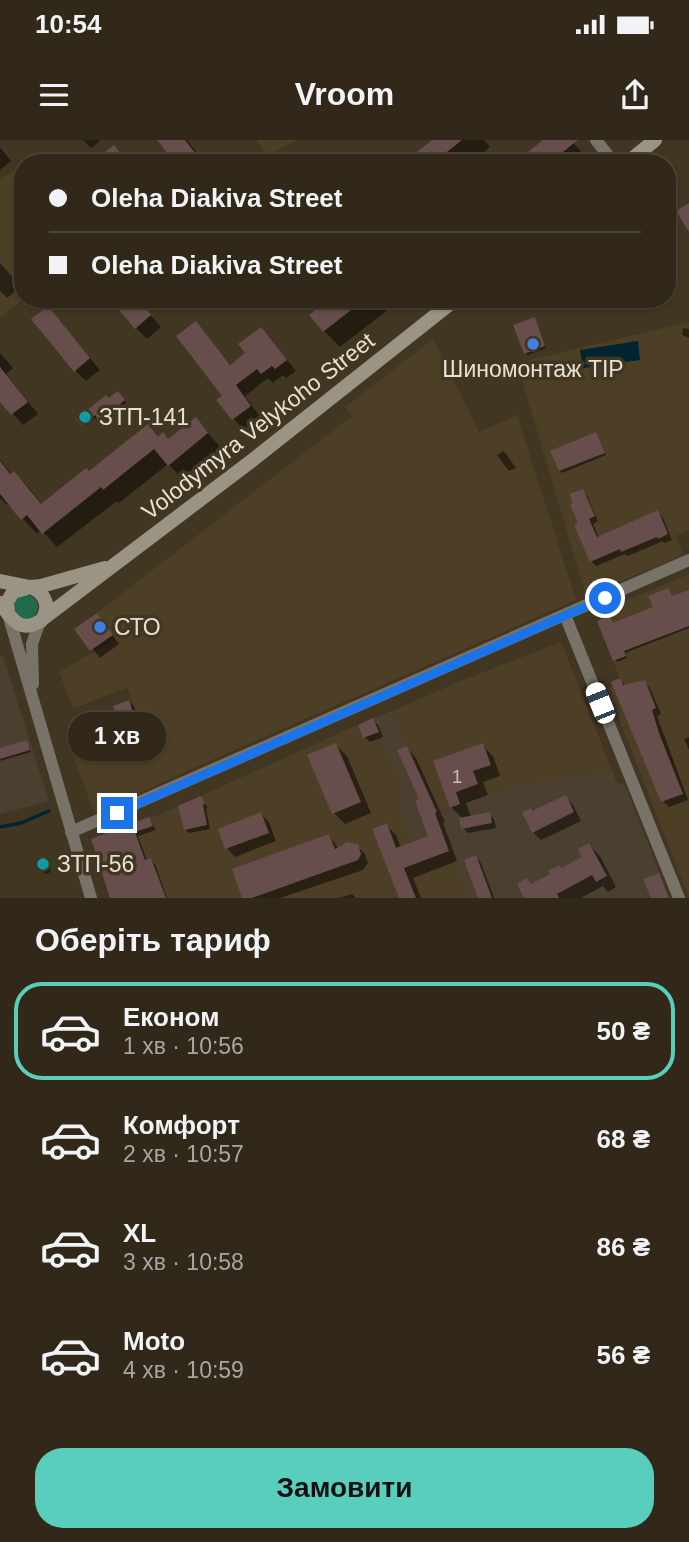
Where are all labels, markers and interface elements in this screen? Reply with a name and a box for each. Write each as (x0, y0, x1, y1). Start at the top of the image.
text: 10:54 (35, 9, 102, 39)
icon: menu (35, 76, 73, 114)
text: Vroom (295, 76, 394, 112)
icon: share (616, 76, 654, 114)
text: Oleha Diakiva Street (91, 183, 342, 213)
text: Oleha Diakiva Street (91, 250, 342, 280)
street label: Volodymyra Velykoho Street (137, 327, 380, 525)
marker: Шиномонтаж ТІР (525, 336, 541, 352)
place label: Шиномонтаж ТІР (442, 356, 624, 382)
place label: ЗТП-141 (99, 404, 189, 430)
marker: ЗТП-141 (77, 409, 93, 425)
route start (589, 582, 621, 614)
place label: СТО (114, 614, 161, 640)
marker: СТО (92, 619, 108, 635)
car (583, 680, 618, 726)
callout: 1 хв (68, 712, 166, 760)
text: 1 хв (94, 723, 140, 749)
house number: 1 (452, 766, 462, 787)
route end (101, 797, 133, 829)
place label: ЗТП-56 (57, 851, 134, 877)
marker: ЗТП-56 (35, 856, 51, 872)
text: Оберіть тариф (35, 922, 271, 958)
icon: car (39, 1000, 102, 1063)
text: Економ (123, 1002, 219, 1032)
text: 50 ₴ (597, 1016, 650, 1046)
text: 1 хв · 10:56 (123, 1033, 244, 1059)
icon: car (39, 1108, 102, 1171)
text: Комфорт (123, 1110, 240, 1140)
text: 68 ₴ (597, 1124, 650, 1154)
text: 2 хв · 10:57 (123, 1141, 244, 1167)
icon: car (39, 1216, 102, 1279)
text: XL (123, 1218, 156, 1248)
text: 86 ₴ (597, 1232, 650, 1262)
text: 3 хв · 10:58 (123, 1249, 244, 1275)
icon: car (39, 1324, 102, 1387)
text: Moto (123, 1326, 185, 1356)
text: 56 ₴ (597, 1340, 650, 1370)
text: 4 хв · 10:59 (123, 1357, 244, 1383)
button: Замовити (35, 1448, 654, 1528)

